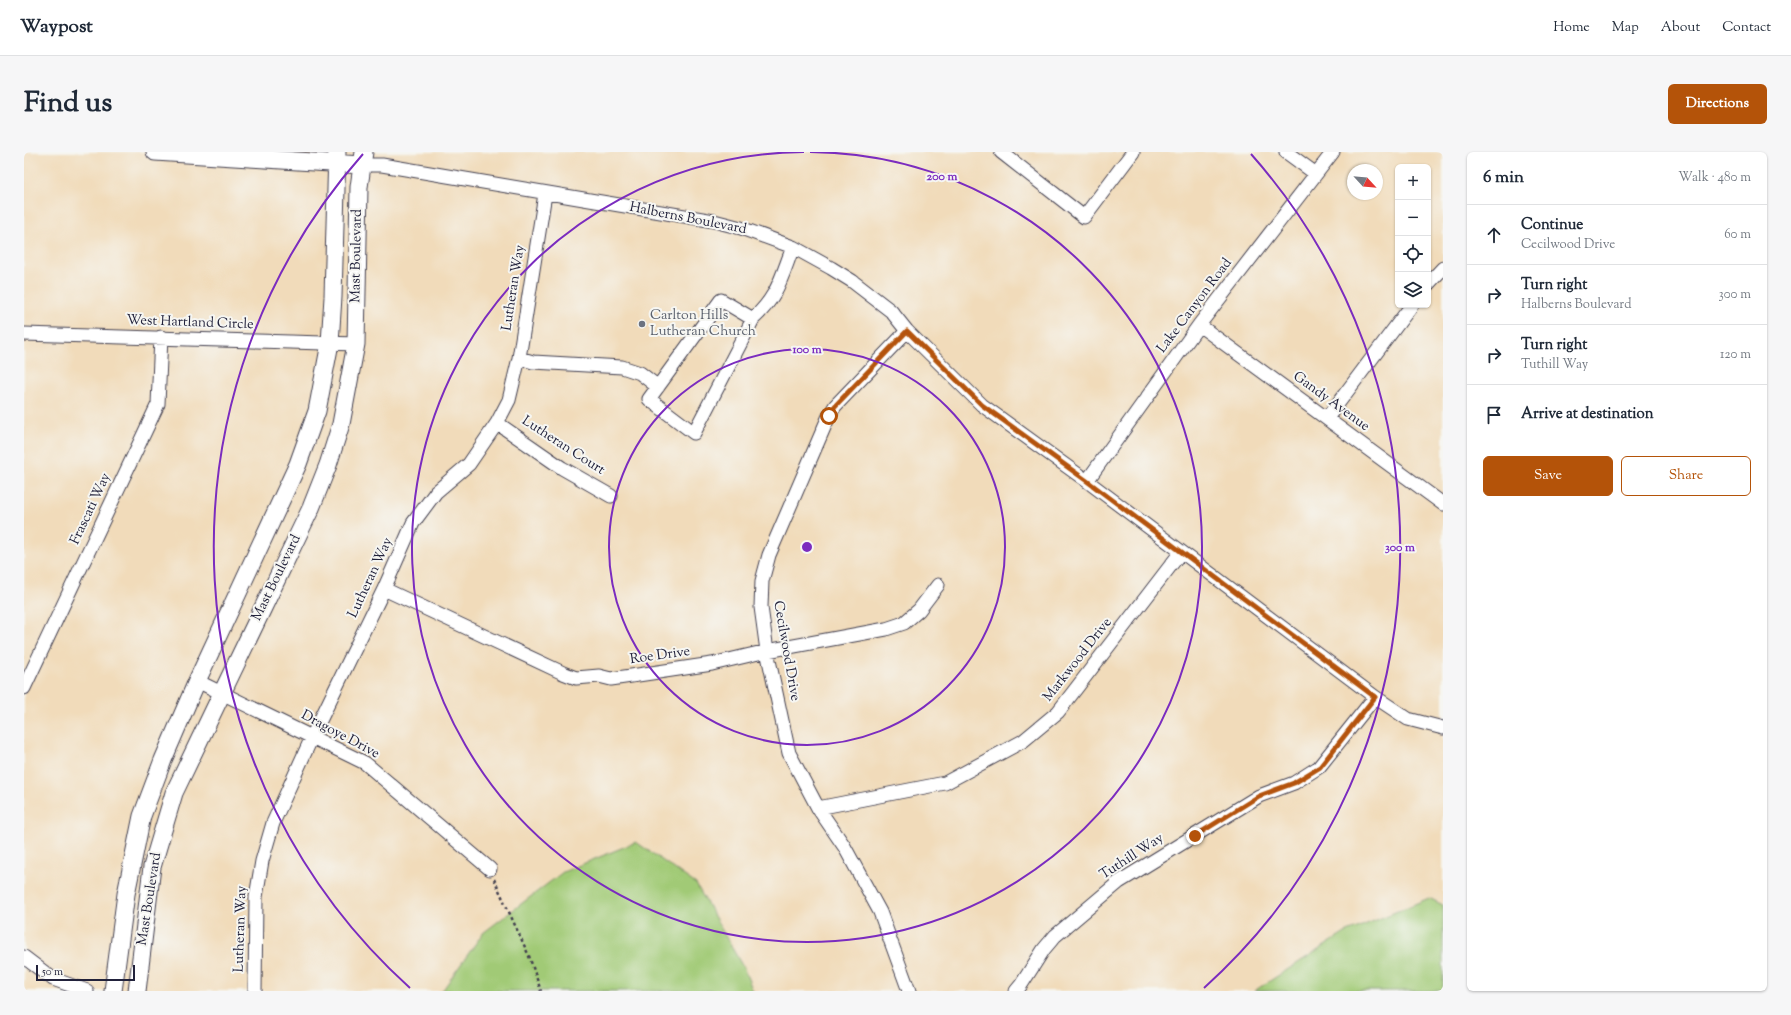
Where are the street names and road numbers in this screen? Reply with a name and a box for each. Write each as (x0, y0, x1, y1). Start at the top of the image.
street label: Halberns Boulevard (628, 198, 748, 240)
street label: Mast Boulevard (346, 209, 368, 303)
street label: Lutheran Way (497, 244, 531, 332)
street label: Lake Canyon Road (1153, 254, 1237, 358)
street label: West Hartland Circle (126, 311, 254, 335)
street label: Gandy Avenue (1288, 367, 1374, 437)
street label: Lutheran Court (518, 412, 609, 481)
street label: Frascati Way (66, 470, 116, 548)
street label: Mast Boulevard (247, 531, 307, 625)
street label: Lutheran Way (344, 534, 398, 622)
street label: Cecilwood Drive (767, 599, 805, 703)
street label: Markwood Drive (1039, 614, 1117, 706)
street label: Roe Drive (629, 642, 691, 670)
street label: Dragoye Drive (297, 706, 383, 764)
street label: Tuthill Way (1096, 829, 1168, 885)
street label: Mast Boulevard (133, 851, 167, 947)
street label: Lutheran Way (229, 885, 253, 973)

